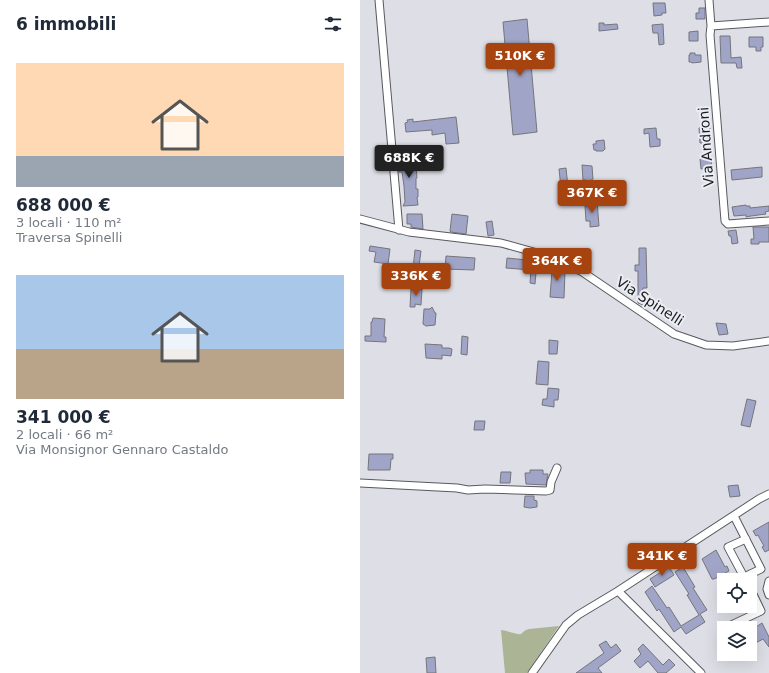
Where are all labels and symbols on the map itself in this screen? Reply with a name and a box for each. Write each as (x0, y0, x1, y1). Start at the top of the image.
pin: 510K € (487, 43, 553, 77)
street label: Via Androni (695, 106, 717, 188)
pin: 688K € (376, 145, 442, 179)
pin: 367K € (559, 180, 625, 214)
pin: 364K € (524, 248, 590, 282)
pin: 336K € (383, 263, 449, 297)
street label: Via Spinelli (613, 273, 687, 329)
pin: 341K € (629, 543, 695, 577)

